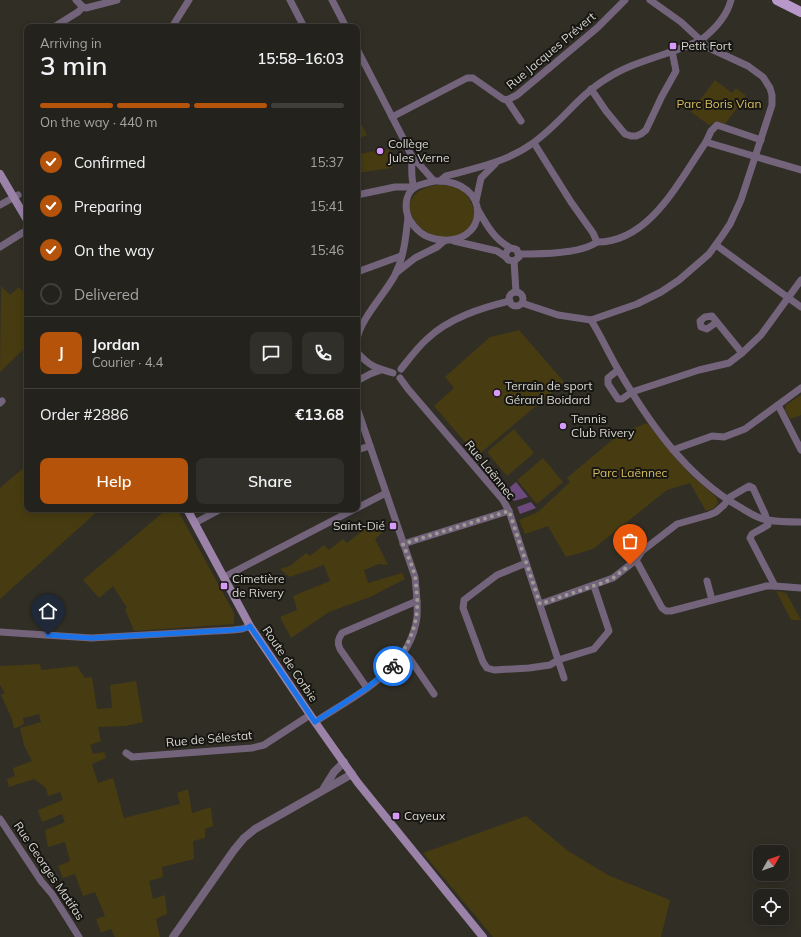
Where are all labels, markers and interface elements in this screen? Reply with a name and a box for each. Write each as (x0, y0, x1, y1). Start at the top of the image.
street label: Rue Jacques Prévert (503, 9, 598, 92)
text: Arriving in (40, 35, 102, 51)
place label: Petit Fort (681, 38, 732, 53)
marker: Petit Fort (668, 41, 678, 51)
text: 3 min (40, 49, 108, 82)
text: 15:58–16:03 (257, 49, 344, 68)
park label: Parc Boris Vian (677, 96, 761, 111)
text: On the way · 440 m (40, 114, 157, 130)
place label: Collège Jules Verne (388, 136, 449, 165)
marker: Collège Jules Verne (375, 146, 385, 156)
icon: check (40, 151, 62, 173)
text: Confirmed (74, 153, 145, 172)
text: 15:37 (310, 154, 344, 170)
icon: check (40, 195, 62, 217)
text: Preparing (74, 197, 142, 216)
text: 15:41 (310, 198, 344, 214)
icon: check (40, 239, 62, 261)
text: On the way (74, 241, 154, 260)
text: 15:46 (310, 242, 344, 258)
text: Delivered (74, 285, 139, 304)
button: chat (250, 332, 292, 374)
button: phone (302, 332, 344, 374)
text: Jordan (92, 335, 140, 354)
text: J (58, 343, 64, 362)
text: Courier · 4.4 (92, 354, 163, 370)
place label: Terrain de sport Gérard Boidard (505, 378, 592, 407)
marker: Terrain de sport Gérard Boidard (492, 388, 502, 398)
text: Order #2886 (40, 405, 128, 424)
text: €13.68 (295, 405, 344, 424)
place label: Tennis Club Rivery (571, 411, 635, 440)
marker: Tennis Club Rivery (558, 421, 568, 431)
street label: Rue Laënnec (462, 437, 519, 502)
button: Help (40, 458, 188, 504)
button: Share (196, 458, 344, 504)
park label: Parc Laënnec (593, 465, 667, 480)
place label: Saint-Dié (333, 518, 385, 533)
marker: Saint-Dié (388, 521, 398, 531)
pin (613, 524, 647, 565)
icon: bag (619, 530, 641, 552)
place label: Cimetière de Rivery (232, 571, 285, 600)
marker: Cimetière de Rivery (219, 581, 229, 591)
pin (31, 594, 65, 635)
icon: home (37, 600, 59, 622)
street label: Route de Corbie (260, 623, 321, 704)
courier (373, 646, 413, 686)
icon: bike (382, 655, 404, 677)
street label: Rue de Sélestat (165, 727, 253, 750)
place label: Cayeux (404, 808, 446, 823)
marker: Cayeux (391, 811, 401, 821)
street label: Rue Georges Matifas (11, 818, 88, 923)
north arrow (753, 845, 789, 881)
map controls (753, 845, 789, 925)
button: locate (753, 889, 789, 925)

